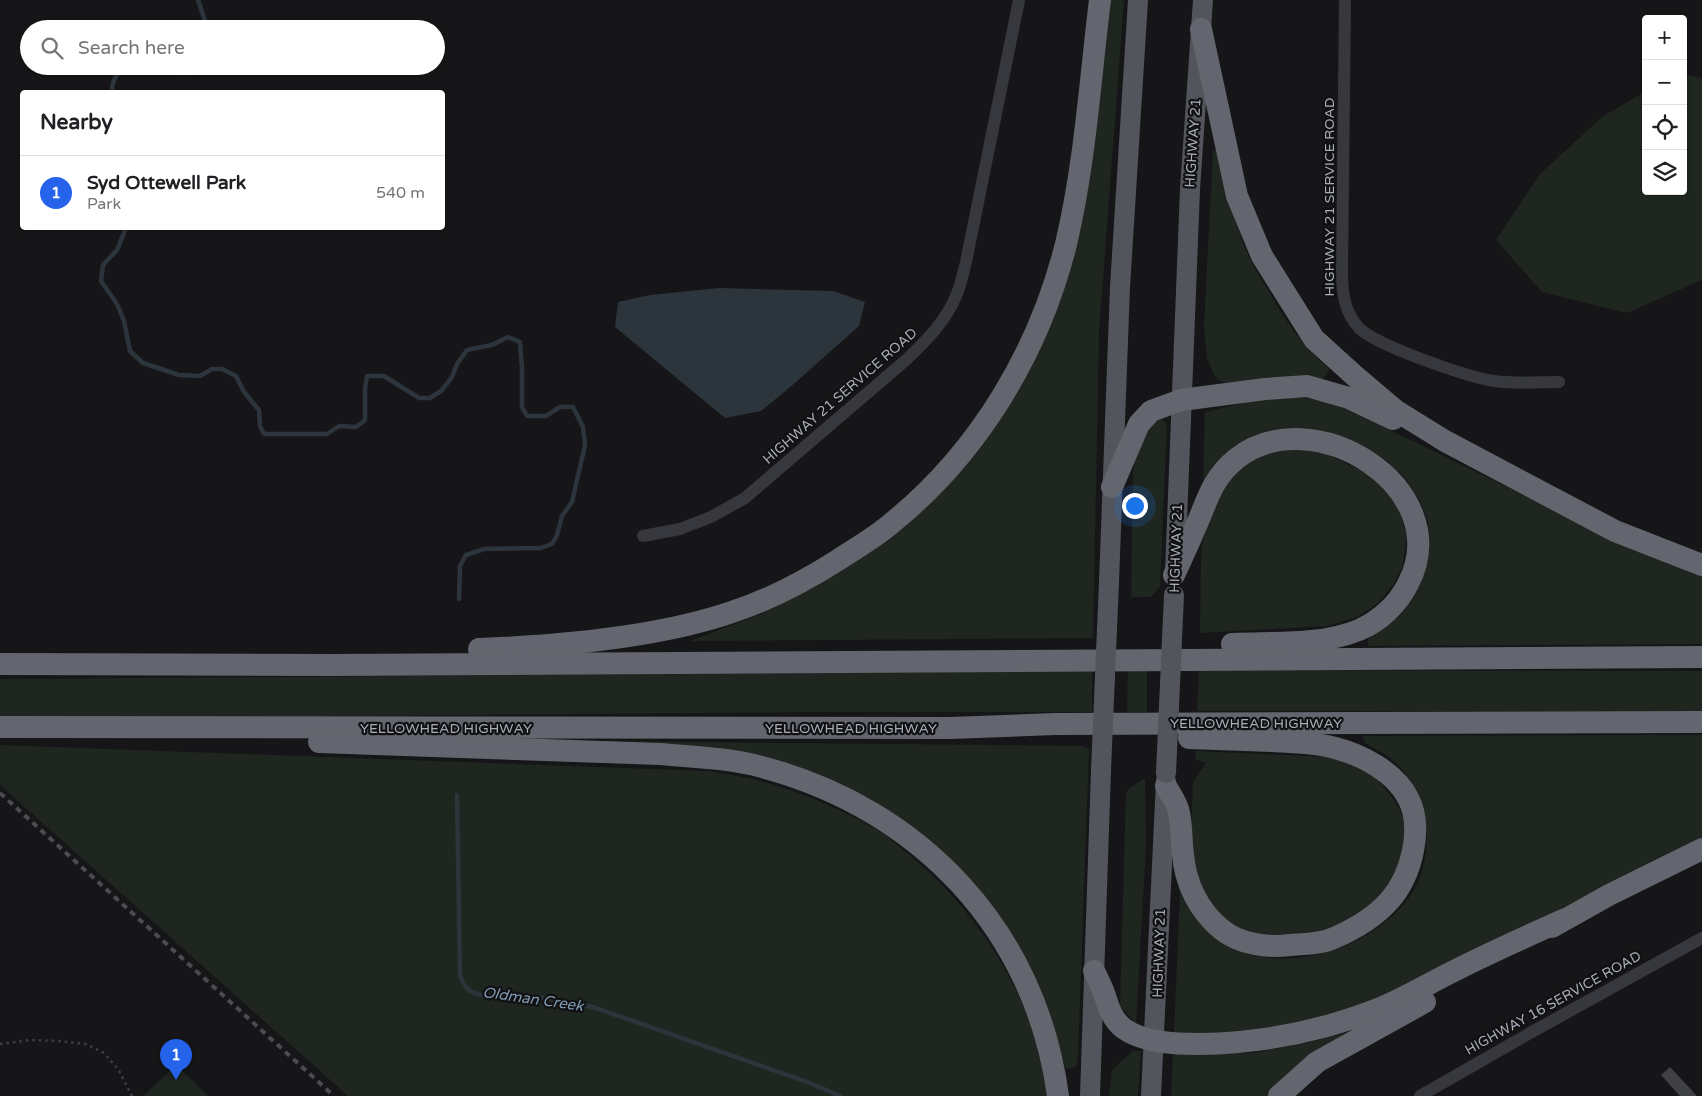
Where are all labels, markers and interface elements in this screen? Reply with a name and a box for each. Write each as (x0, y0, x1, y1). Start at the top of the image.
map controls (1642, 15, 1687, 195)
button: + (1642, 15, 1687, 60)
search box (20, 20, 445, 75)
icon: search (38, 34, 66, 62)
text: Search here (78, 37, 185, 59)
button: − (1642, 60, 1687, 105)
street label: HIGHWAY 21 (1181, 98, 1205, 188)
street label: HIGHWAY 21 SERVICE ROAD (1321, 98, 1338, 296)
button: locate (1642, 105, 1687, 150)
text: Nearby (40, 110, 113, 135)
button: layers (1642, 150, 1687, 195)
text: Syd Ottewell Park (87, 172, 246, 194)
text: 1 (51, 183, 61, 203)
text: 540 m (376, 183, 425, 203)
text: Park (87, 194, 121, 214)
street label: HIGHWAY 21 SERVICE ROAD (759, 324, 921, 468)
your location (1122, 493, 1148, 519)
street label: HIGHWAY 21 (1166, 503, 1186, 593)
street label: YELLOWHEAD HIGHWAY (1170, 715, 1342, 732)
street label: YELLOWHEAD HIGHWAY (360, 720, 532, 737)
street label: YELLOWHEAD HIGHWAY (765, 720, 937, 737)
street label: HIGHWAY 21 (1149, 908, 1169, 998)
street label: HIGHWAY 16 SERVICE ROAD (1462, 947, 1644, 1059)
water label: Oldman Creek (481, 983, 586, 1015)
pin: 1 (160, 1039, 192, 1080)

